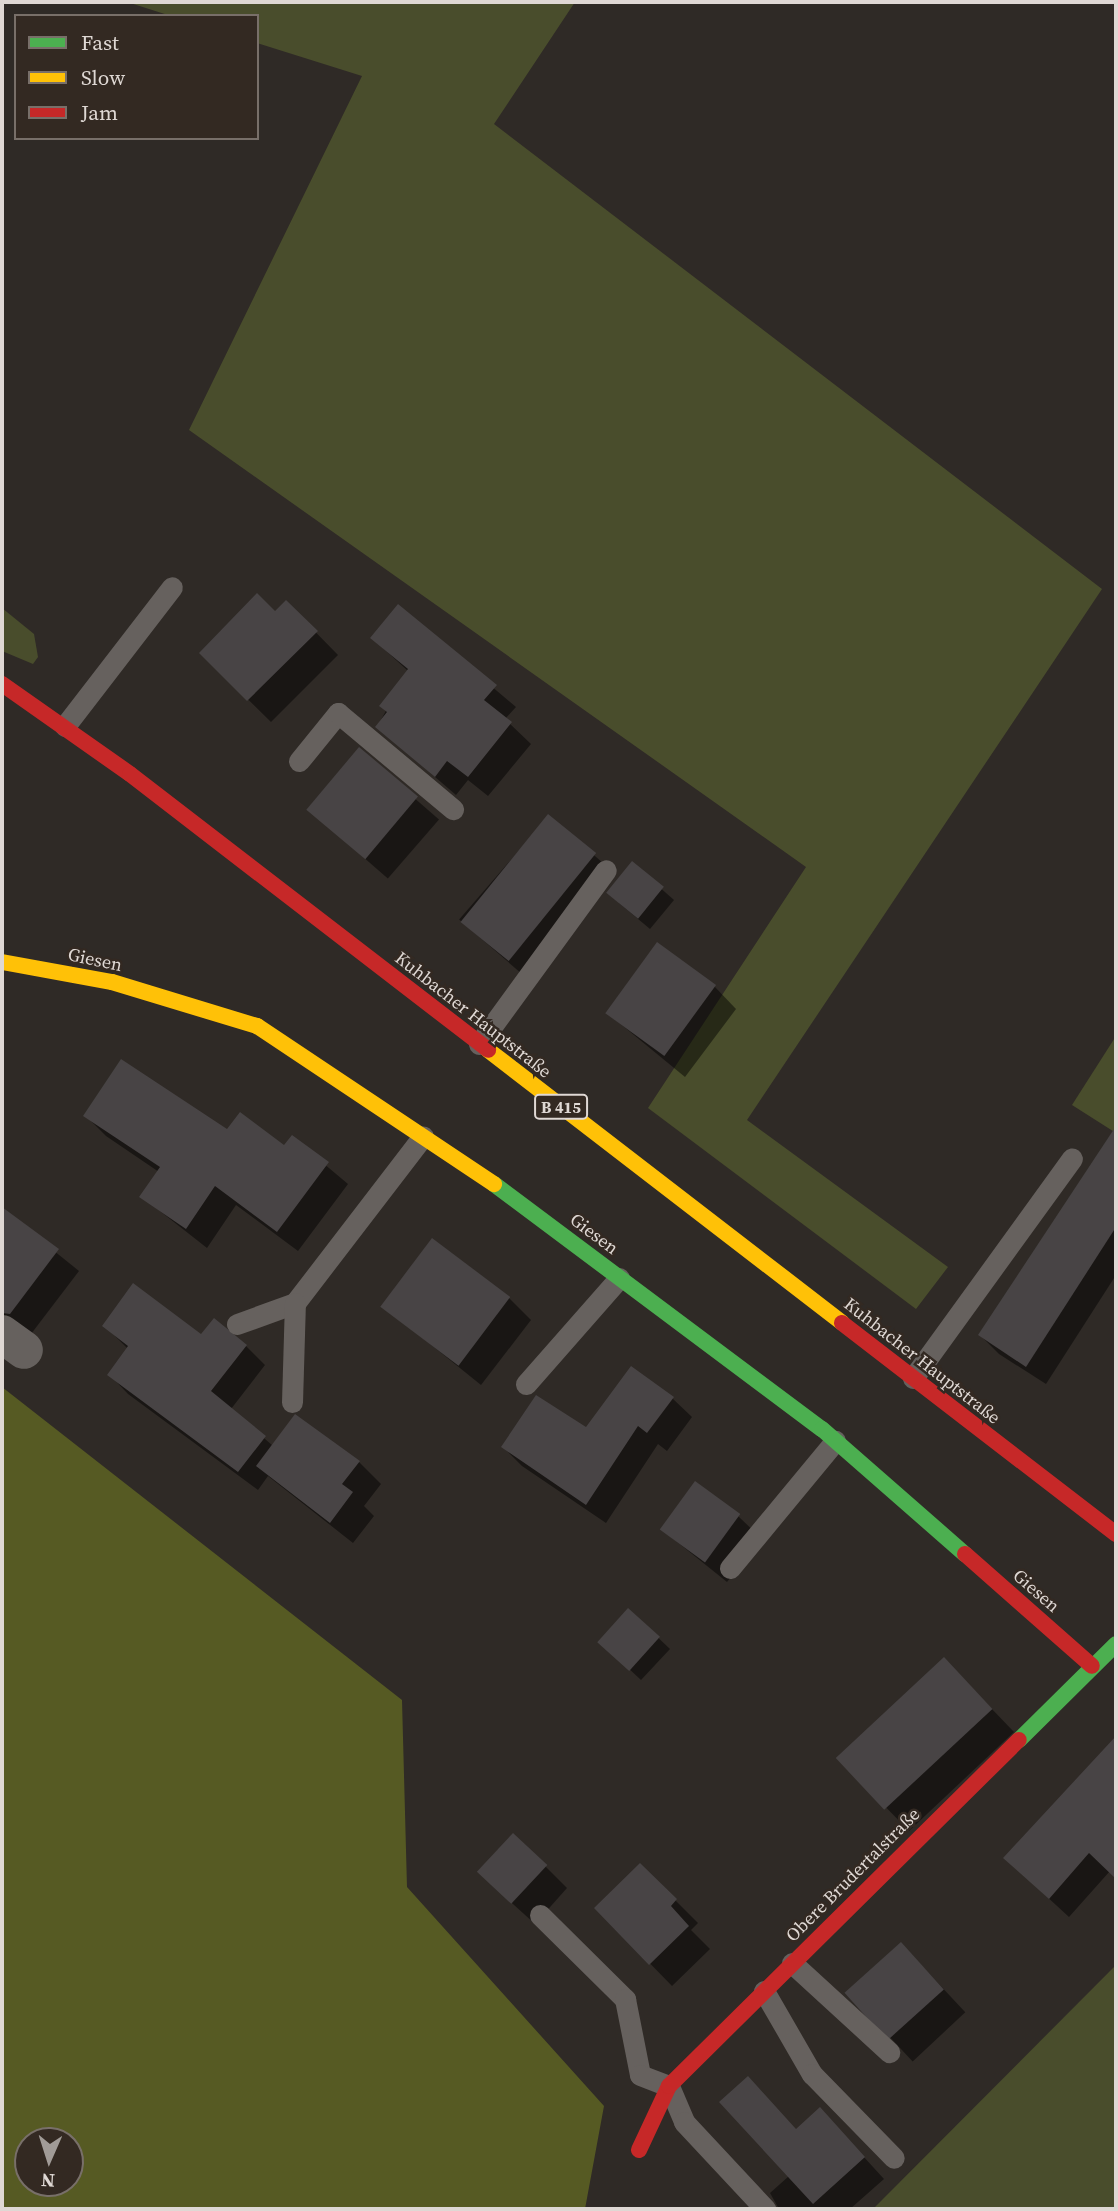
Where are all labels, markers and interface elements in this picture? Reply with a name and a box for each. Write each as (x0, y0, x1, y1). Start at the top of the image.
legend (14, 14, 259, 140)
text: Fast (81, 28, 119, 57)
text: Slow (81, 63, 125, 92)
text: Jam (81, 98, 118, 127)
street label: Giesen (66, 944, 124, 976)
street label: Kuhbacher Hauptstraße (391, 947, 555, 1083)
road number: B 415 (533, 1094, 589, 1120)
street label: Giesen (566, 1209, 622, 1259)
street label: Kuhbacher Hauptstraße (840, 1293, 1004, 1429)
street label: Giesen (1008, 1565, 1064, 1617)
street label: Obere Brudertalstraße (782, 1804, 924, 1946)
north arrow (14, 2127, 84, 2197)
text: N (40, 2168, 56, 2194)

